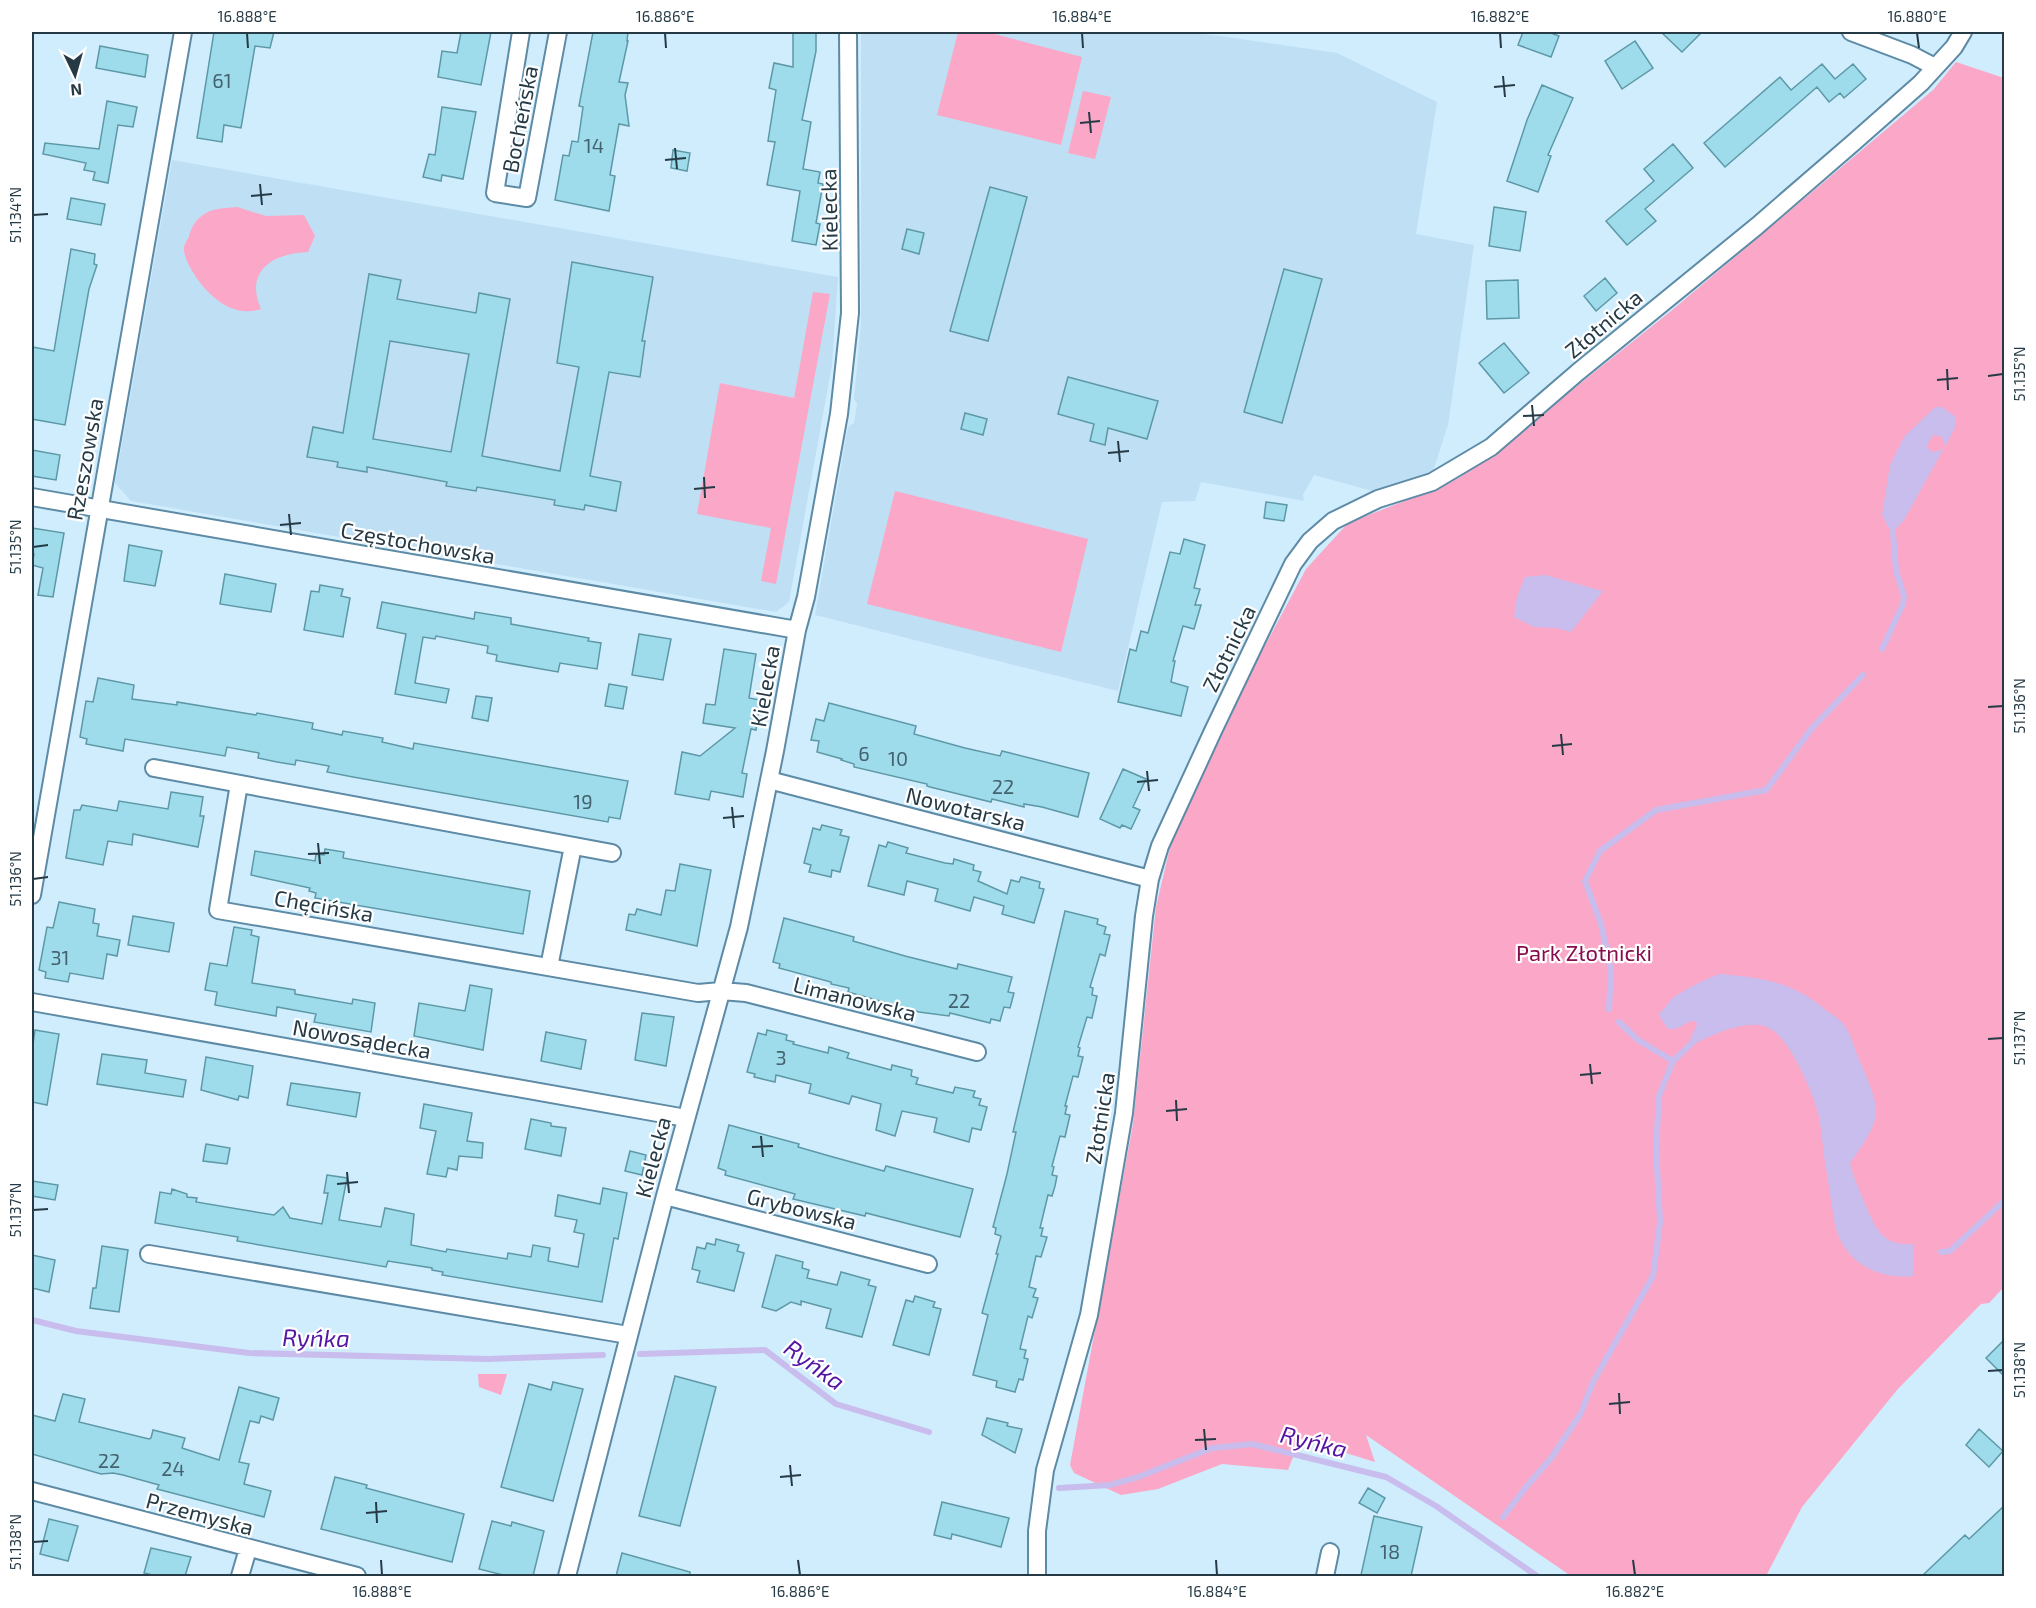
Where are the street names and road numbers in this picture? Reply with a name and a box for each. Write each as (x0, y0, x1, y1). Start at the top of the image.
street label: Bocheńska (496, 63, 542, 175)
street label: Kielecka (814, 168, 842, 252)
street label: Złotnicka (1559, 283, 1647, 363)
street label: Rzeszowska (60, 396, 108, 522)
street label: Częstochowska (339, 516, 497, 568)
street label: Złotnicka (1196, 601, 1260, 695)
street label: Kielecka (744, 643, 784, 729)
street label: Nowotarska (904, 781, 1028, 835)
street label: Chęcińska (272, 883, 376, 927)
street label: Limanowska (791, 970, 919, 1026)
street label: Nowosądecka (291, 1013, 433, 1063)
street label: Złotnicka (1079, 1070, 1119, 1166)
street label: Kielecka (629, 1114, 675, 1200)
street label: Grybowska (745, 1182, 859, 1234)
street label: Przemyska (143, 1486, 257, 1540)

